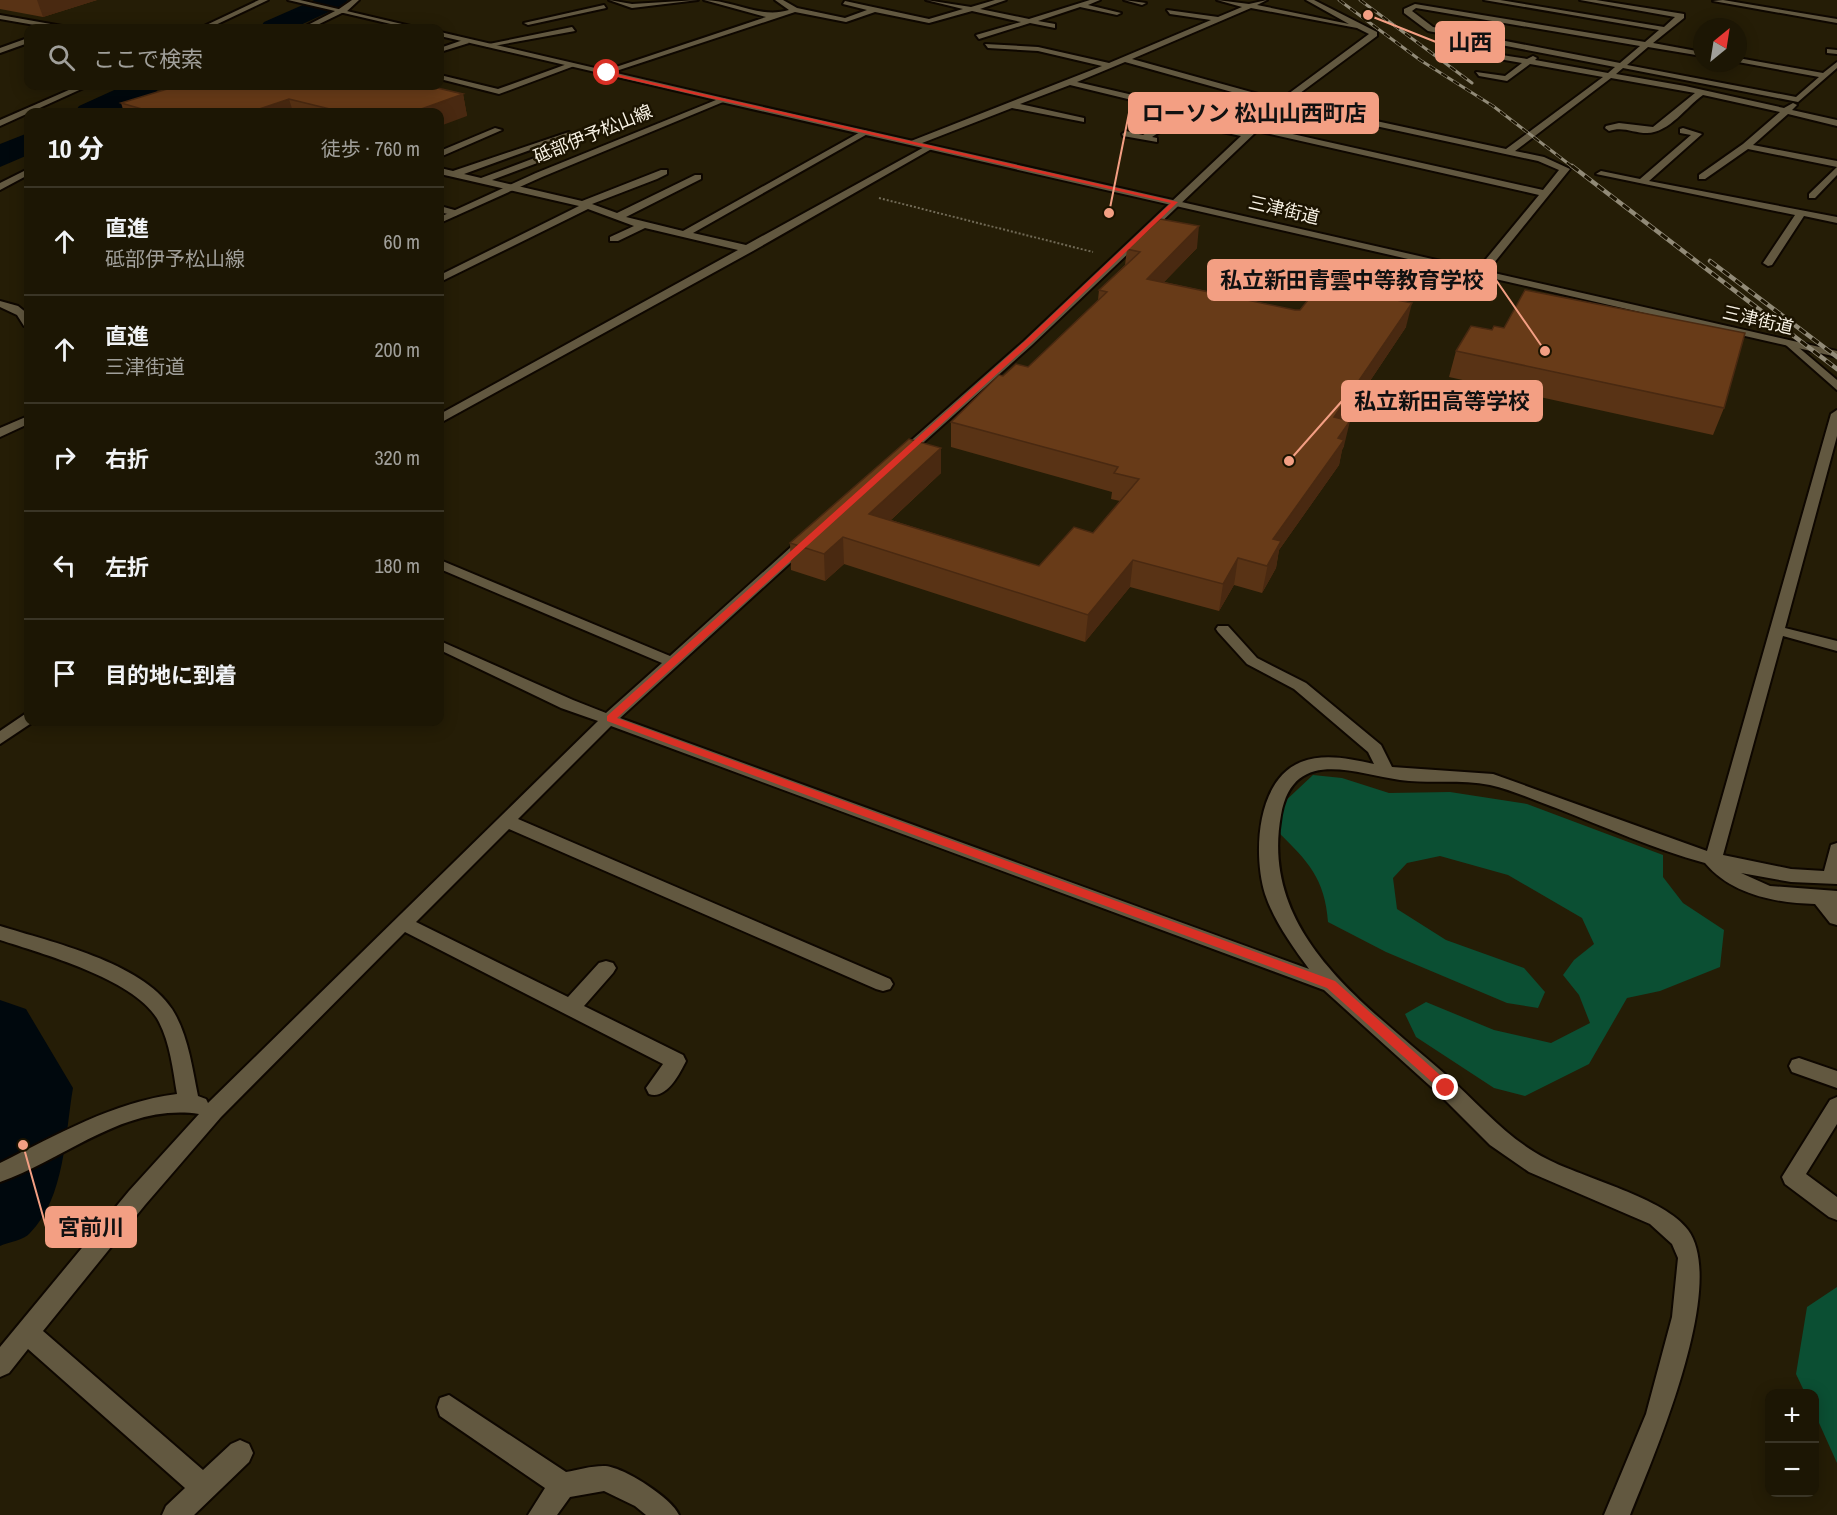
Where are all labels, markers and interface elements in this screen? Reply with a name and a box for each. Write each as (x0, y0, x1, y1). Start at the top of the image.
north arrow (1693, 18, 1747, 72)
callout: 山西 (1436, 22, 1504, 62)
search box (24, 24, 444, 90)
text: 山西 (1448, 27, 1492, 57)
icon: search (45, 41, 78, 74)
text: ここで検索 (93, 44, 203, 74)
route start (593, 59, 619, 85)
callout: ローソン 松山山西町店 (1129, 93, 1378, 133)
street label: 砥部伊予松山線 (530, 98, 656, 169)
text: ローソン 松山山西町店 (1141, 98, 1367, 128)
text: 10 分 (48, 131, 104, 166)
text: 徒歩 · 760 m (321, 135, 420, 162)
street label: 三津街道 (1246, 189, 1322, 230)
text: 直進 (105, 213, 149, 243)
icon: ahead (48, 225, 81, 258)
text: 60 m (384, 228, 420, 255)
text: 砥部伊予松山線 (105, 245, 245, 272)
callout: 私立新田青雲中等教育学校 (1208, 260, 1496, 300)
text: 私立新田青雲中等教育学校 (1220, 265, 1484, 295)
street label: 三津街道 (1720, 299, 1796, 340)
text: 直進 (105, 321, 149, 351)
icon: ahead (48, 333, 81, 366)
text: 200 m (374, 336, 420, 363)
text: 三津街道 (105, 353, 185, 380)
callout: 私立新田高等学校 (1342, 381, 1542, 421)
text: 私立新田高等学校 (1354, 386, 1530, 416)
icon: right (48, 441, 81, 474)
text: 右折 (105, 444, 149, 474)
text: 320 m (374, 444, 420, 471)
icon: left (48, 549, 81, 582)
text: 左折 (105, 552, 149, 582)
text: 180 m (374, 552, 420, 579)
icon: arrive (48, 657, 81, 690)
text: 目的地に到着 (105, 660, 237, 690)
route end (1432, 1074, 1458, 1100)
callout: 宮前川 (46, 1207, 136, 1247)
text: 宮前川 (58, 1212, 124, 1242)
map controls (1765, 1389, 1819, 1497)
button: + (1765, 1389, 1819, 1443)
button: − (1765, 1443, 1819, 1497)

